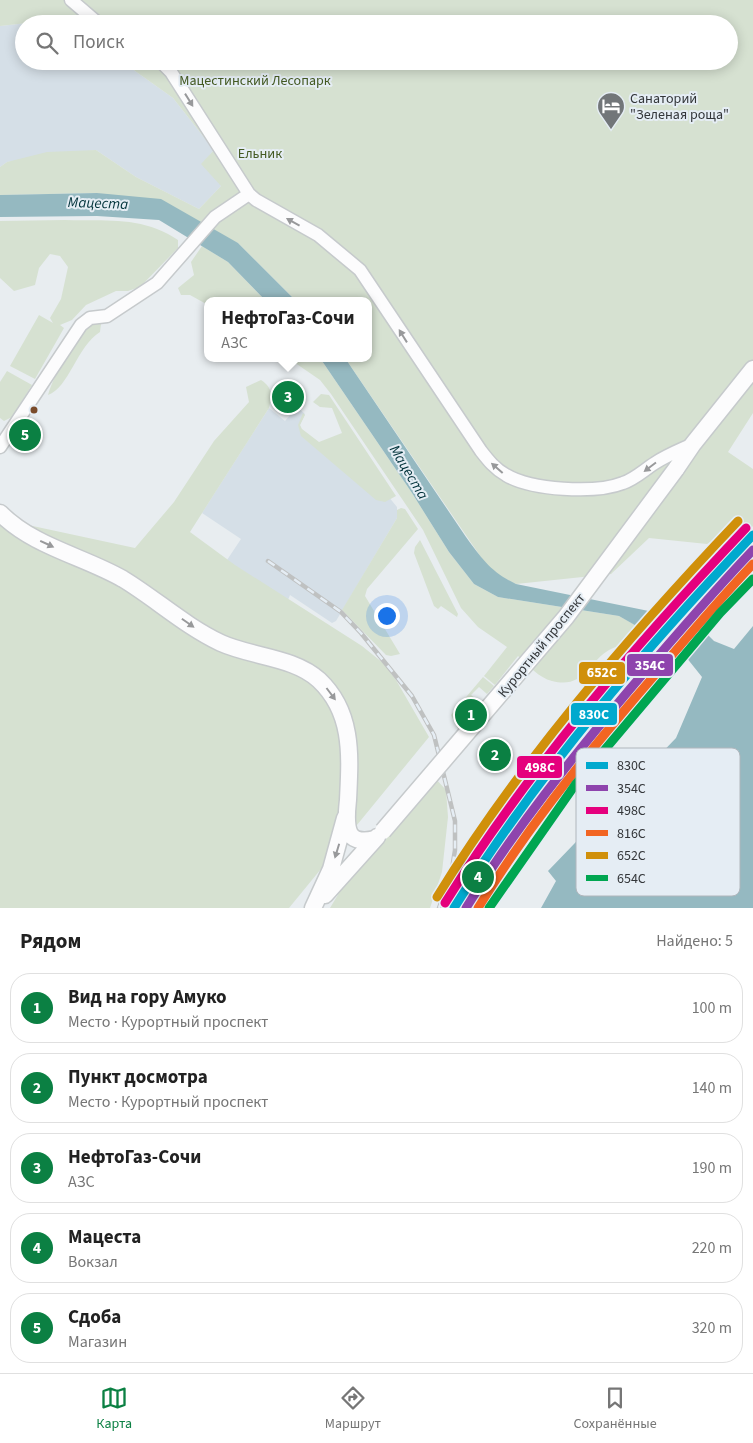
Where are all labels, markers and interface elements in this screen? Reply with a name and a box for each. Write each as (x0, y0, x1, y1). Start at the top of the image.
search box (15, 15, 738, 70)
icon: search (33, 29, 61, 57)
text: Поиск (73, 29, 124, 56)
park label: Мацестинский Лесопарк (179, 71, 331, 91)
place label: Санаторий "Зеленая роща" (630, 89, 729, 125)
hotel icon: Санаторий "Зеленая роща" (596, 91, 626, 130)
one-way arrow (184, 94, 193, 107)
park label: Ельник (238, 144, 282, 164)
water label: Мацеста (67, 192, 129, 215)
one-way arrow (286, 217, 299, 226)
popup (204, 297, 372, 362)
text: НефтоГаз-Сочи (221, 305, 355, 332)
one-way arrow (399, 330, 408, 343)
text: АЗС (221, 332, 248, 354)
pin: 3 (272, 378, 304, 416)
unlabelled marker (29, 405, 39, 415)
pin: 5 (9, 416, 41, 454)
water label: Мацеста (384, 441, 433, 504)
one-way arrow (643, 462, 657, 472)
one-way arrow (491, 463, 504, 474)
one-way arrow (40, 541, 54, 549)
street label: Курортный проспект (493, 589, 591, 702)
your location (374, 603, 400, 629)
one-way arrow (181, 618, 195, 628)
line badge: 354С (626, 653, 674, 677)
text: 354С (635, 656, 665, 676)
line badge: 652С (578, 661, 626, 685)
text: 652С (587, 663, 617, 683)
one-way arrow (326, 687, 336, 701)
pin: 1 (455, 696, 487, 734)
line badge: 830С (570, 702, 618, 726)
text: 830С (579, 705, 609, 725)
pin: 2 (479, 736, 511, 774)
legend (576, 748, 740, 896)
line badge: 498С (516, 755, 563, 779)
text: 830С (617, 756, 646, 776)
text: 498С (525, 758, 555, 778)
text: 354С (617, 779, 646, 799)
text: 498С (617, 801, 646, 821)
text: 816С (617, 824, 646, 844)
one-way arrow (333, 843, 341, 858)
text: 652С (617, 846, 646, 866)
pin: 4 (462, 858, 494, 896)
text: 654С (617, 869, 646, 889)
text: Рядом (20, 926, 81, 956)
text: Найдено: 5 (656, 930, 733, 952)
text: Вид на гору Амуко (68, 984, 227, 1011)
text: 1 (33, 997, 41, 1019)
text: 100 m (692, 997, 732, 1019)
text: Место · Курортный проспект (68, 1011, 268, 1033)
text: Пункт досмотра (68, 1064, 208, 1091)
text: 2 (33, 1077, 41, 1099)
text: 140 m (692, 1077, 732, 1099)
text: Место · Курортный проспект (68, 1091, 268, 1113)
text: НефтоГаз-Сочи (68, 1144, 201, 1171)
text: 3 (33, 1157, 41, 1179)
text: 190 m (692, 1157, 732, 1179)
text: АЗС (68, 1171, 95, 1193)
text: Мацеста (68, 1224, 141, 1251)
text: 4 (33, 1237, 41, 1259)
text: 220 m (692, 1237, 732, 1259)
text: Вокзал (68, 1251, 118, 1273)
text: Сдоба (68, 1304, 121, 1331)
text: 5 (33, 1317, 41, 1339)
text: 320 m (692, 1317, 732, 1339)
text: Магазин (68, 1331, 127, 1353)
tab: Карта (96, 1384, 132, 1434)
tab: Маршрут (325, 1384, 381, 1434)
tab: Сохранённые (574, 1384, 657, 1434)

